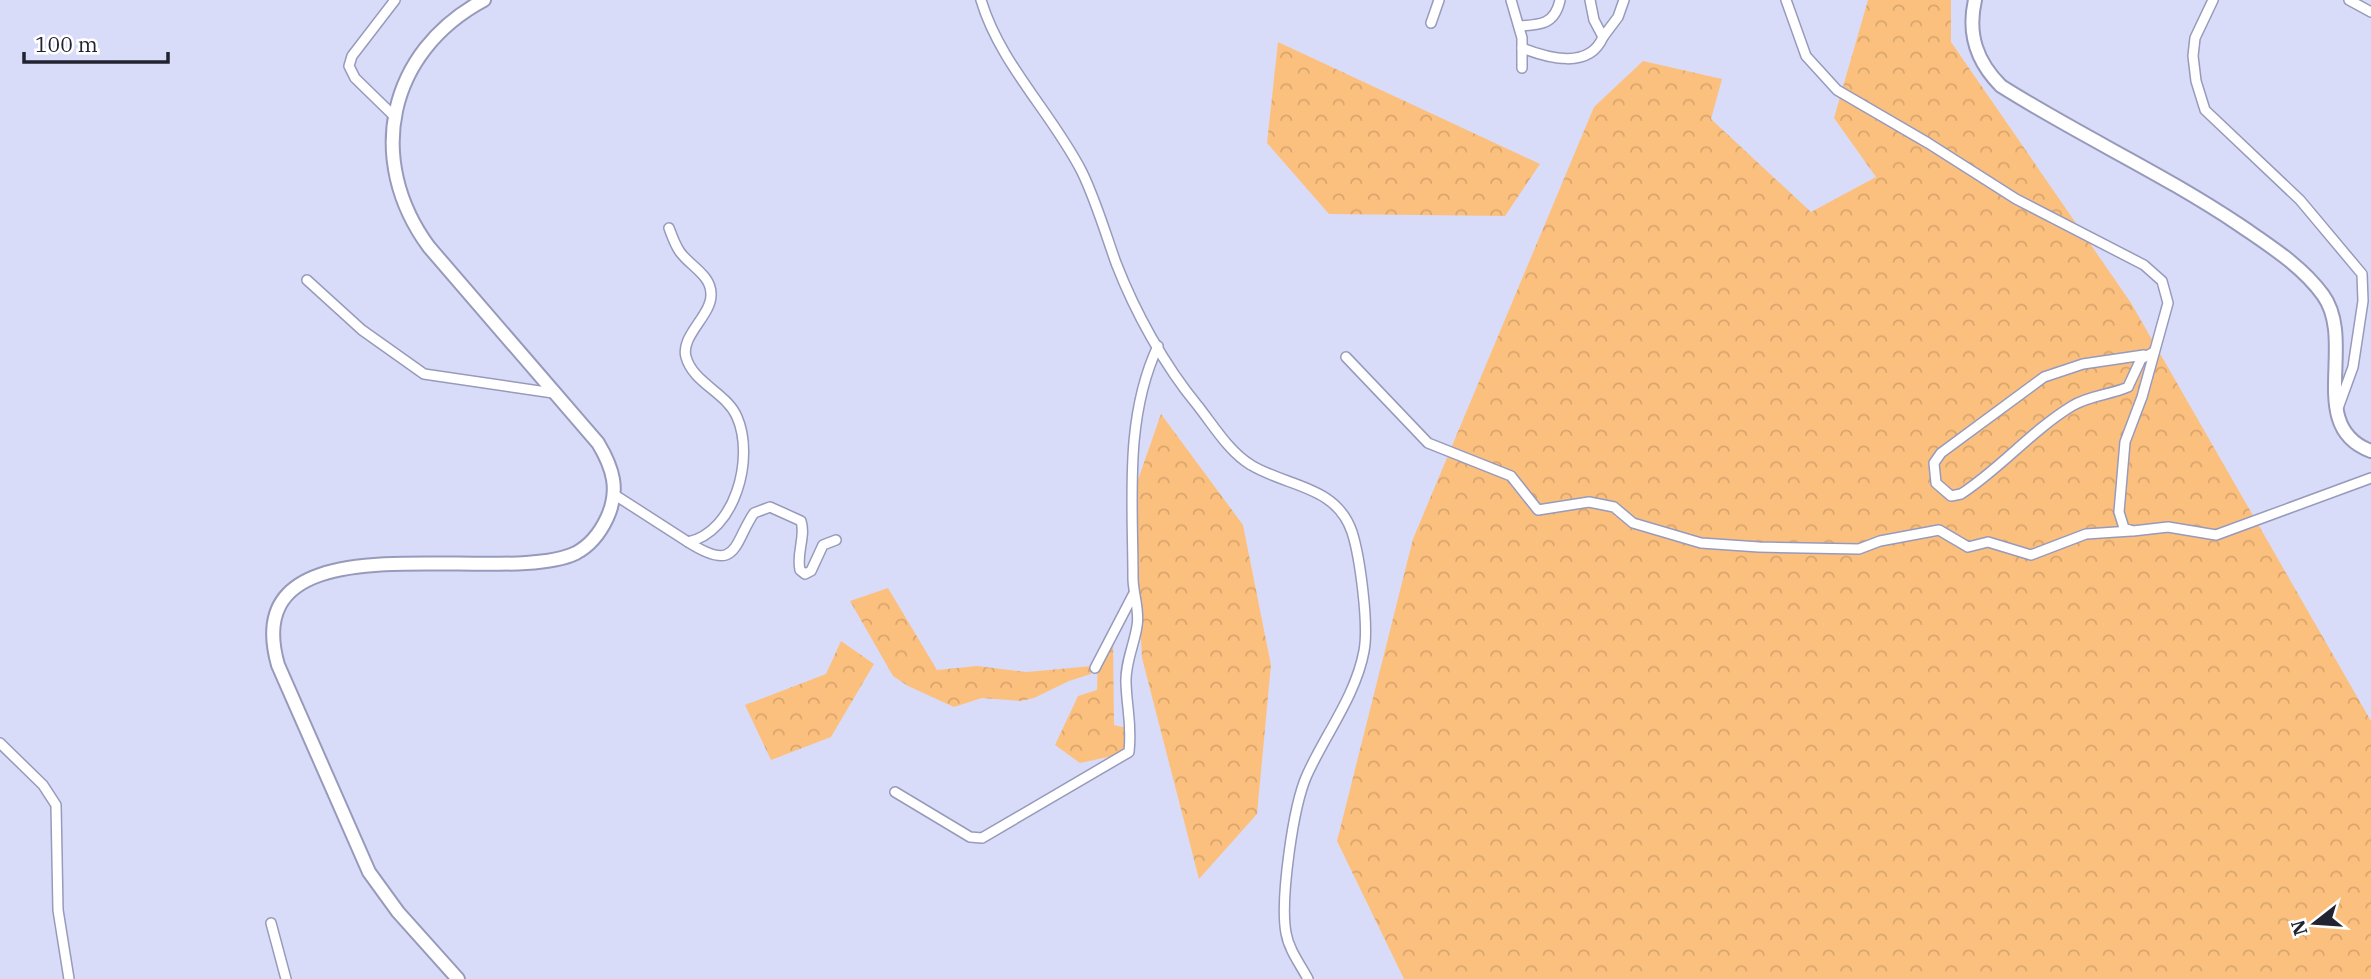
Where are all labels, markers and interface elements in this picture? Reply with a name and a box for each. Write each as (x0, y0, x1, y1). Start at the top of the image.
scale bar (24, 21, 168, 65)
text: 100 m (35, 30, 98, 58)
north arrow (2280, 888, 2350, 958)
text: N (2285, 917, 2312, 939)

